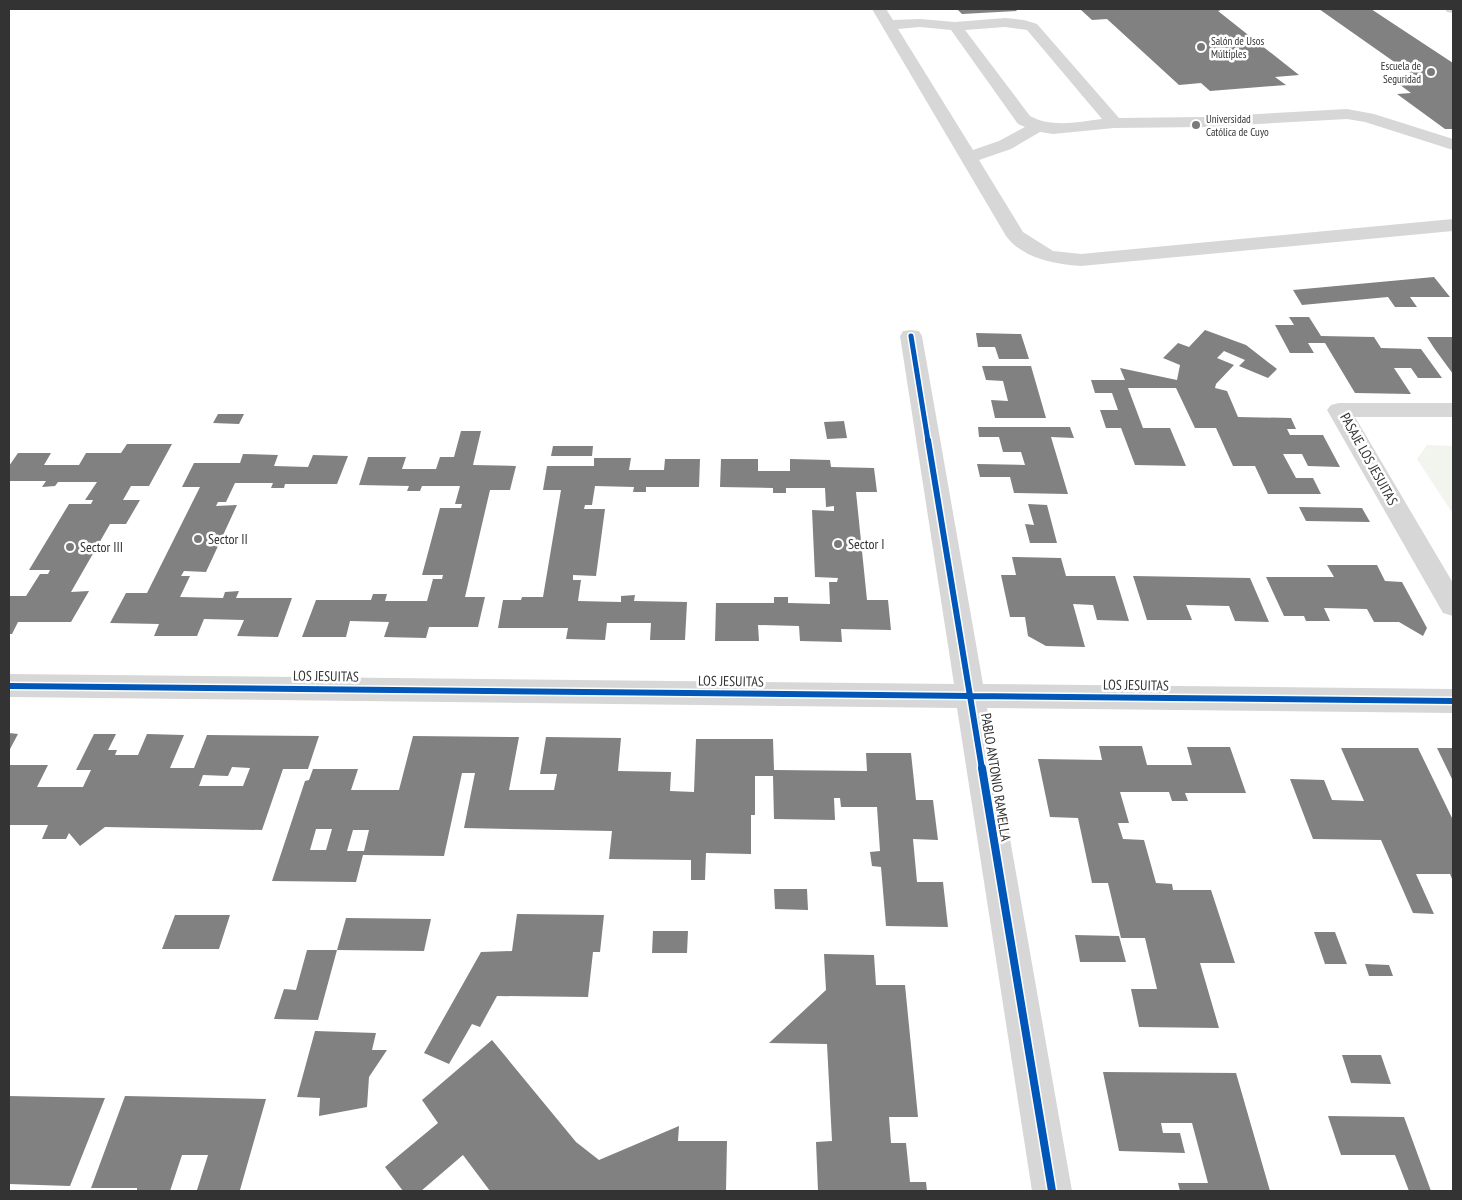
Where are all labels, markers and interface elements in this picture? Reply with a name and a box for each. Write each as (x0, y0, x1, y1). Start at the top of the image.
place label: Salón de Usos Múltiples (1211, 34, 1264, 61)
marker: Salón de Usos Múltiples (1195, 41, 1207, 53)
place label: Escuela de Seguridad (1381, 59, 1421, 86)
marker: Escuela de Seguridad (1425, 66, 1437, 78)
place label: Universidad Católica de Cuyo (1206, 112, 1269, 139)
marker: Universidad Católica de Cuyo (1190, 119, 1202, 131)
street label: PASAJE LOS JESUITAS (1336, 410, 1402, 508)
place label: Sector II (208, 530, 248, 548)
marker: Sector II (192, 533, 204, 545)
place label: Sector I (848, 535, 885, 553)
place label: Sector III (80, 538, 123, 556)
marker: Sector I (832, 538, 844, 550)
marker: Sector III (64, 541, 76, 553)
street label: LOS JESUITAS (293, 666, 359, 686)
street label: LOS JESUITAS (698, 671, 764, 691)
street label: LOS JESUITAS (1103, 675, 1169, 695)
street label: PABLO ANTONIO RAMELLA (977, 712, 1015, 843)

